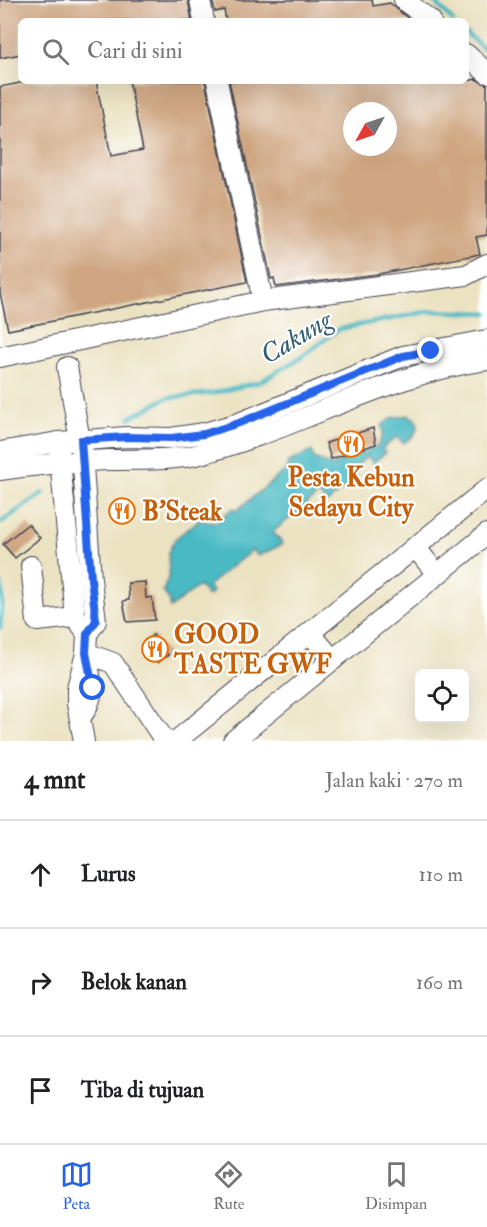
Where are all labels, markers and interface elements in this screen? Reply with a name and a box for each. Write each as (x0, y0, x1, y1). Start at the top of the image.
search box (18, 18, 469, 84)
icon: search (39, 35, 72, 68)
text: Cari di sini (87, 37, 183, 65)
north arrow (343, 102, 397, 156)
water label: Cakung (254, 302, 340, 372)
route end (417, 337, 443, 363)
restaurant icon: Pesta Kebun Sedayu City (336, 429, 366, 459)
place label: Pesta Kebun Sedayu City (287, 462, 415, 525)
restaurant icon: B'Steak (107, 496, 137, 526)
place label: B'Steak (142, 496, 223, 528)
place label: GOOD TASTE GWF (173, 619, 332, 681)
restaurant icon: GOOD TASTE GWF (140, 634, 170, 664)
map controls (415, 669, 469, 723)
button: locate (415, 669, 469, 723)
route start (79, 674, 105, 700)
text: 4 mnt (24, 764, 85, 796)
text: Jalan kaki · 270 m (325, 768, 463, 793)
icon: ahead (24, 858, 57, 891)
text: Lurus (81, 860, 135, 888)
text: 110 m (419, 862, 463, 887)
icon: right (24, 966, 57, 999)
text: Belok kanan (81, 968, 187, 996)
text: 160 m (416, 970, 463, 995)
icon: arrive (24, 1074, 57, 1107)
text: Tiba di tujuan (81, 1076, 204, 1104)
tab: Peta (60, 1158, 93, 1214)
tab: Rute (212, 1158, 245, 1214)
tab: Disimpan (365, 1158, 427, 1214)

